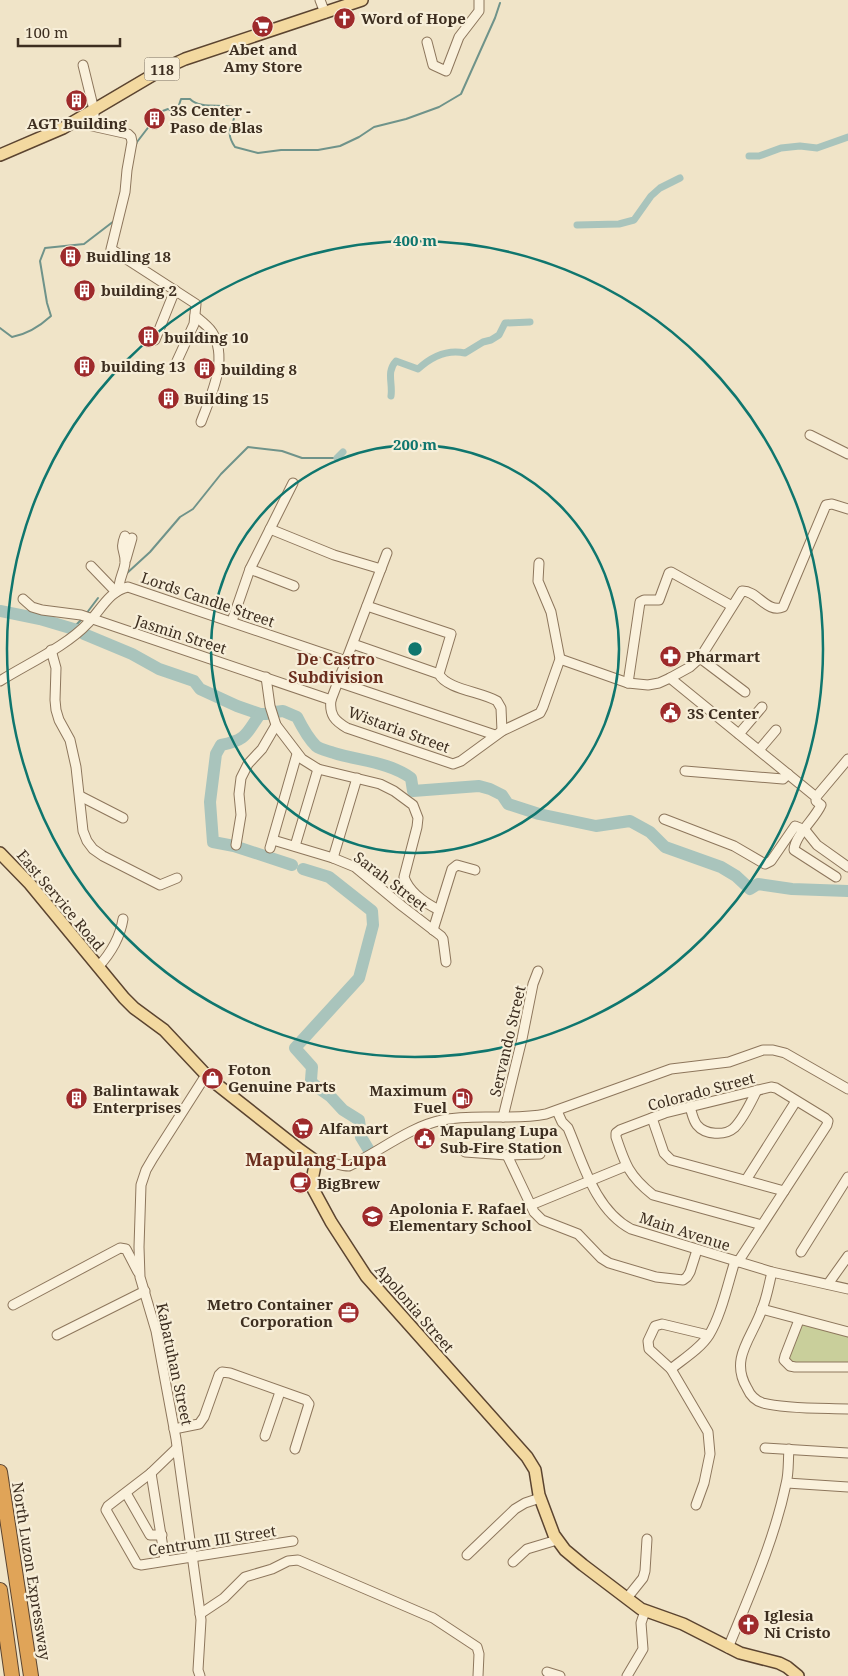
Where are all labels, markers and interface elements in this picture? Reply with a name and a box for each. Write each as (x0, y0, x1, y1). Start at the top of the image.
church icon: Word of Hope (333, 6, 357, 30)
place label: Word of Hope (361, 8, 466, 28)
supermarket icon: Abet and Amy Store (251, 14, 275, 38)
scale bar (18, 15, 120, 47)
text: 100 m (25, 22, 68, 42)
place label: Abet and Amy Store (224, 39, 302, 76)
road number: 118 (144, 58, 180, 80)
building icon: AGT Building (65, 88, 89, 112)
place label: 3S Center - Paso de Blas (170, 100, 263, 137)
building icon: 3S Center - Paso de Blas (142, 107, 166, 131)
place label: AGT Building (27, 113, 128, 133)
text: 400 m (393, 230, 437, 250)
building icon: Buidling 18 (58, 244, 82, 268)
place label: Buidling 18 (86, 246, 171, 266)
building icon: building 2 (73, 278, 97, 302)
place label: building 2 (101, 280, 177, 300)
building icon: building 10 (136, 325, 160, 349)
place label: building 10 (164, 327, 249, 347)
building icon: building 13 (73, 354, 97, 378)
place label: building 13 (101, 356, 186, 376)
building icon: building 8 (193, 357, 217, 381)
place label: building 8 (221, 359, 297, 379)
building icon: Building 15 (156, 386, 180, 410)
place label: Building 15 (184, 388, 269, 408)
text: 200 m (393, 434, 437, 454)
street label: Lords Candle Street (139, 567, 277, 631)
street label: Jasmin Street (132, 610, 229, 658)
centre of rings (406, 640, 424, 658)
pharmacy icon: Pharmart (658, 644, 682, 668)
place label: Pharmart (686, 646, 760, 666)
district label: De Castro Subdivision (288, 648, 384, 688)
street label: Wistaria Street (345, 701, 453, 757)
public building icon: 3S Center (659, 701, 683, 725)
place label: 3S Center (687, 703, 759, 723)
street label: East Service Road (13, 845, 109, 955)
street label: Sarah Street (350, 847, 432, 915)
street label: Servando Street (484, 983, 530, 1099)
place label: Foton Genuine Parts (228, 1059, 336, 1096)
shop icon: Foton Genuine Parts (200, 1066, 224, 1090)
street label: Colorado Street (645, 1067, 757, 1115)
place label: Balintawak Enterprises (93, 1080, 181, 1117)
place label: Maximum Fuel (369, 1080, 448, 1117)
building icon: Balintawak Enterprises (65, 1087, 89, 1111)
fuel station icon: Maximum Fuel (451, 1087, 475, 1111)
supermarket icon: Alfamart (291, 1116, 315, 1140)
place label: Alfamart (319, 1118, 388, 1138)
place label: Mapulang Lupa Sub-Fire Station (440, 1120, 562, 1157)
public building icon: Mapulang Lupa Sub-Fire Station (412, 1127, 436, 1151)
district label: Mapulang Lupa (245, 1147, 387, 1171)
cafe icon: BigBrew (289, 1171, 313, 1195)
place label: BigBrew (317, 1173, 380, 1193)
place label: Apolonia F. Rafael Elementary School (389, 1198, 533, 1235)
school or university icon: Apolonia F. Rafael Elementary School (361, 1205, 385, 1229)
street label: Main Avenue (637, 1207, 733, 1255)
street label: Apolonia Street (371, 1260, 459, 1356)
place label: Metro Container Corporation (207, 1294, 333, 1331)
street label: Kabatuhan Street (152, 1301, 198, 1427)
office icon: Metro Container Corporation (337, 1301, 361, 1325)
street label: North Luzon Expressway (8, 1481, 56, 1662)
street label: Centrum III Street (147, 1520, 277, 1560)
place label: Iglesia Ni Cristo (764, 1605, 831, 1642)
church icon: Iglesia Ni Cristo (736, 1612, 760, 1636)

